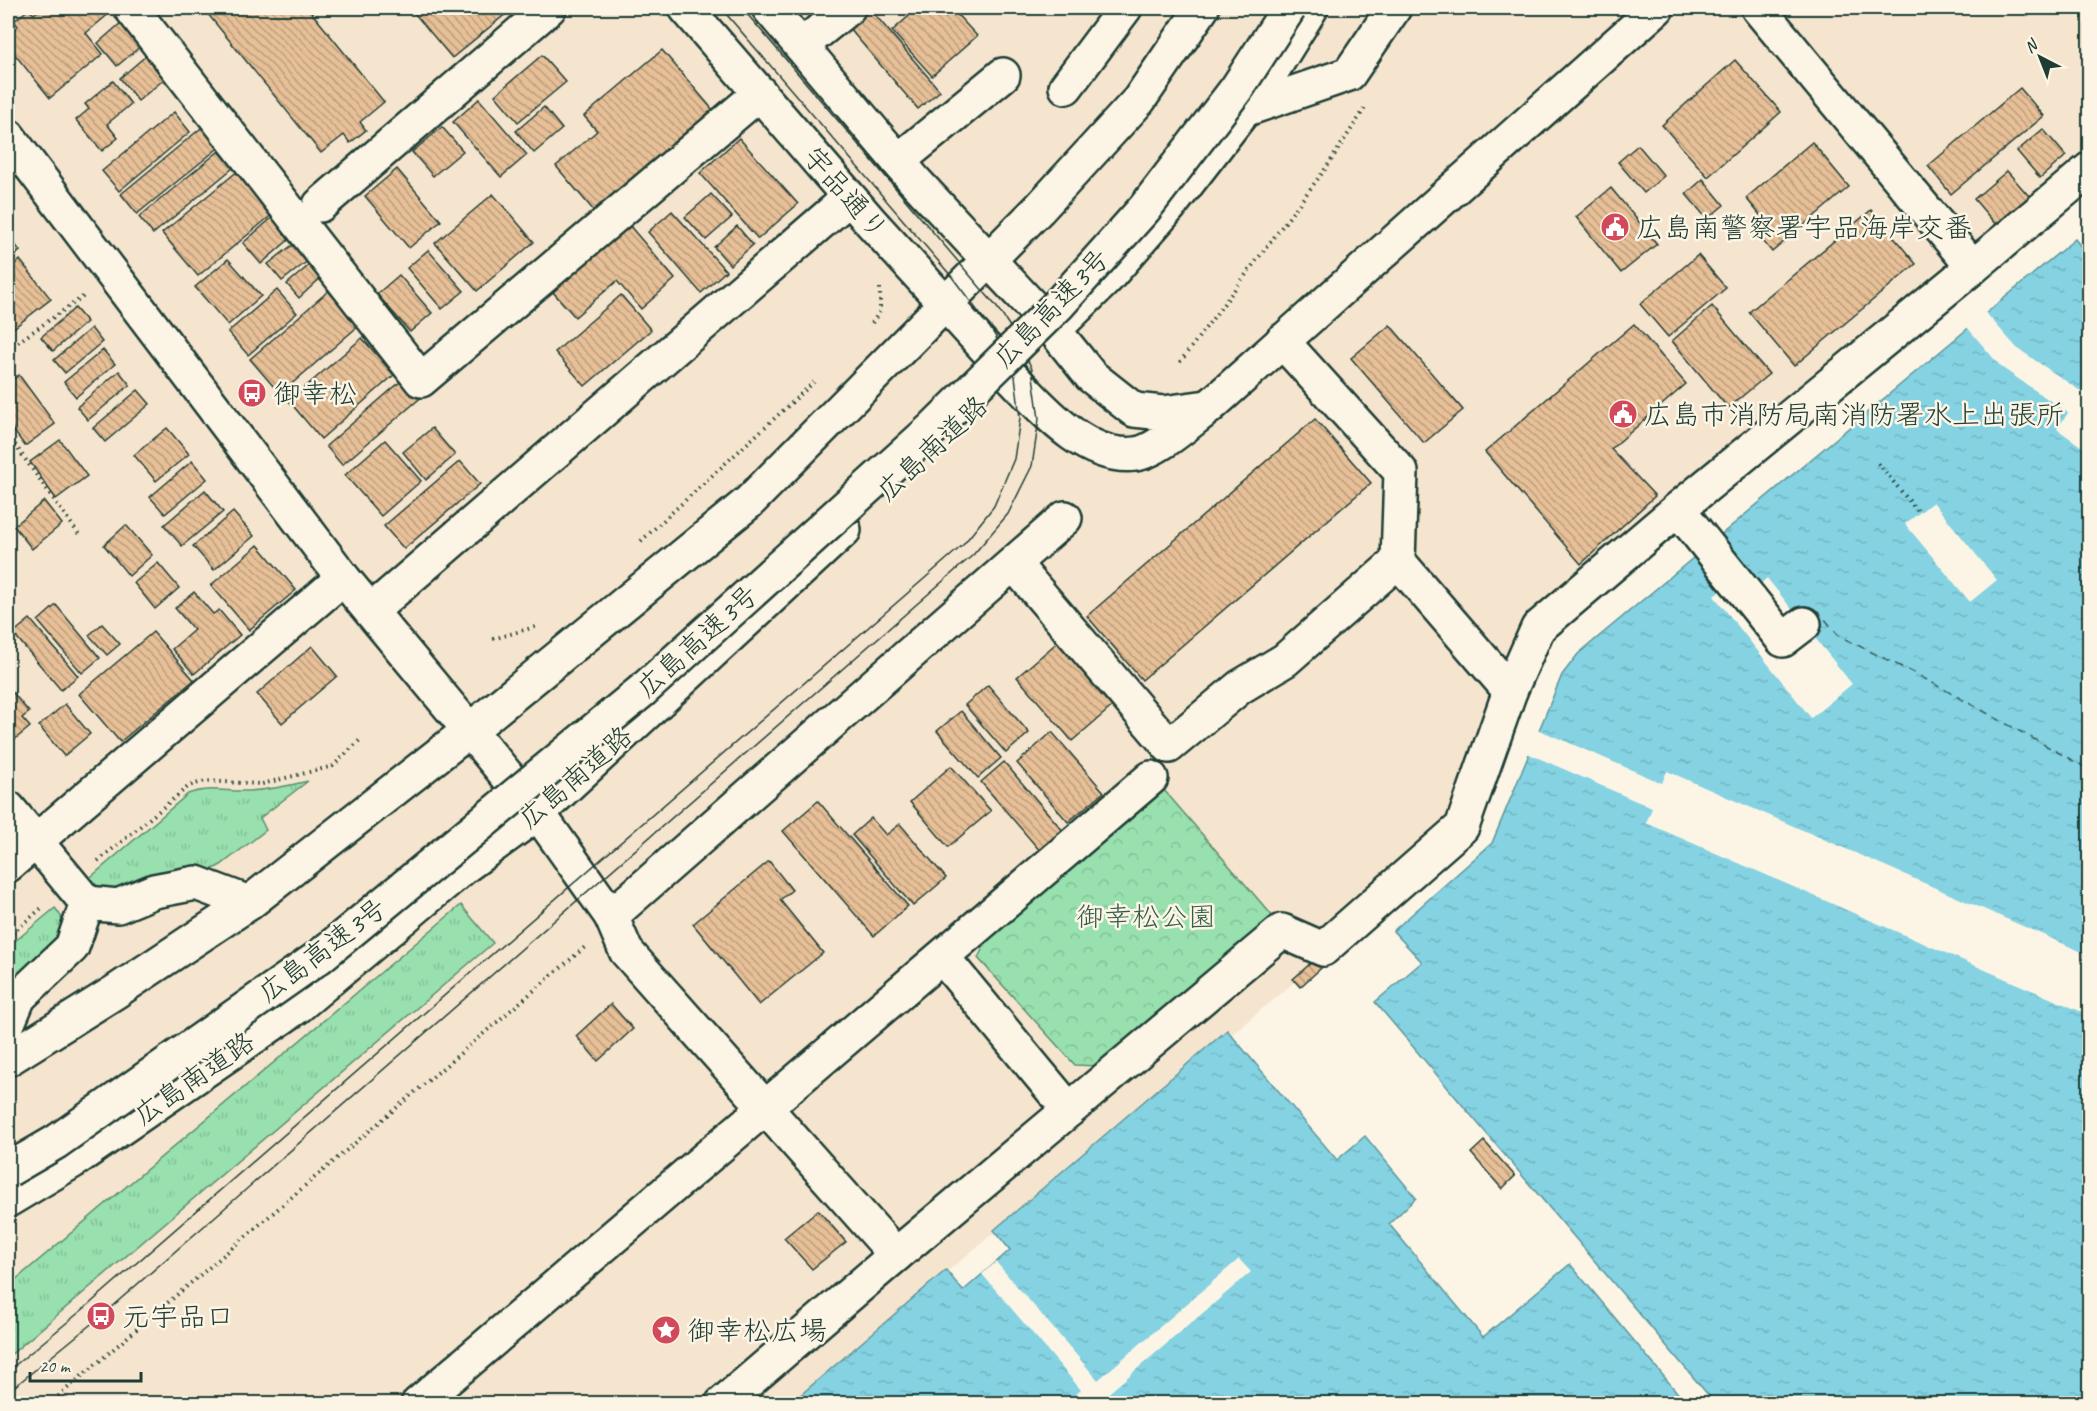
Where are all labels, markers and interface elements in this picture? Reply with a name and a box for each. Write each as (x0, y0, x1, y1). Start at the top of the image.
north arrow (2010, 27, 2070, 87)
text: N (2020, 34, 2043, 57)
street label: 宇品通り (796, 139, 896, 247)
place label: 広島南警察署宇品海岸交番 (1636, 210, 1972, 245)
public building icon: 広島南警察署宇品海岸交番 (1599, 211, 1631, 243)
street label: 広島高速3号 (985, 241, 1117, 375)
place label: 御幸松 (273, 376, 357, 411)
bus stop icon: 御幸松 (236, 377, 268, 409)
street label: 広島南道路 (869, 387, 995, 509)
place label: 広島市消防局南消防署水上出張所 (1644, 397, 2064, 432)
public building icon: 広島市消防局南消防署水上出張所 (1607, 398, 1639, 430)
street label: 広島高速3号 (629, 577, 765, 705)
street label: 広島南道路 (511, 718, 639, 836)
street label: 広島高速3号 (251, 890, 393, 1010)
park label: 御幸松公園 (1076, 899, 1216, 934)
street label: 広島南道路 (127, 1024, 261, 1132)
place label: 元宇品口 (122, 1299, 234, 1334)
bus stop icon: 元宇品口 (85, 1300, 117, 1332)
place label: 御幸松広場 (687, 1313, 827, 1348)
place icon: 御幸松広場 (650, 1314, 682, 1346)
scale bar (30, 1345, 141, 1383)
text: 20 m (39, 1355, 72, 1377)

